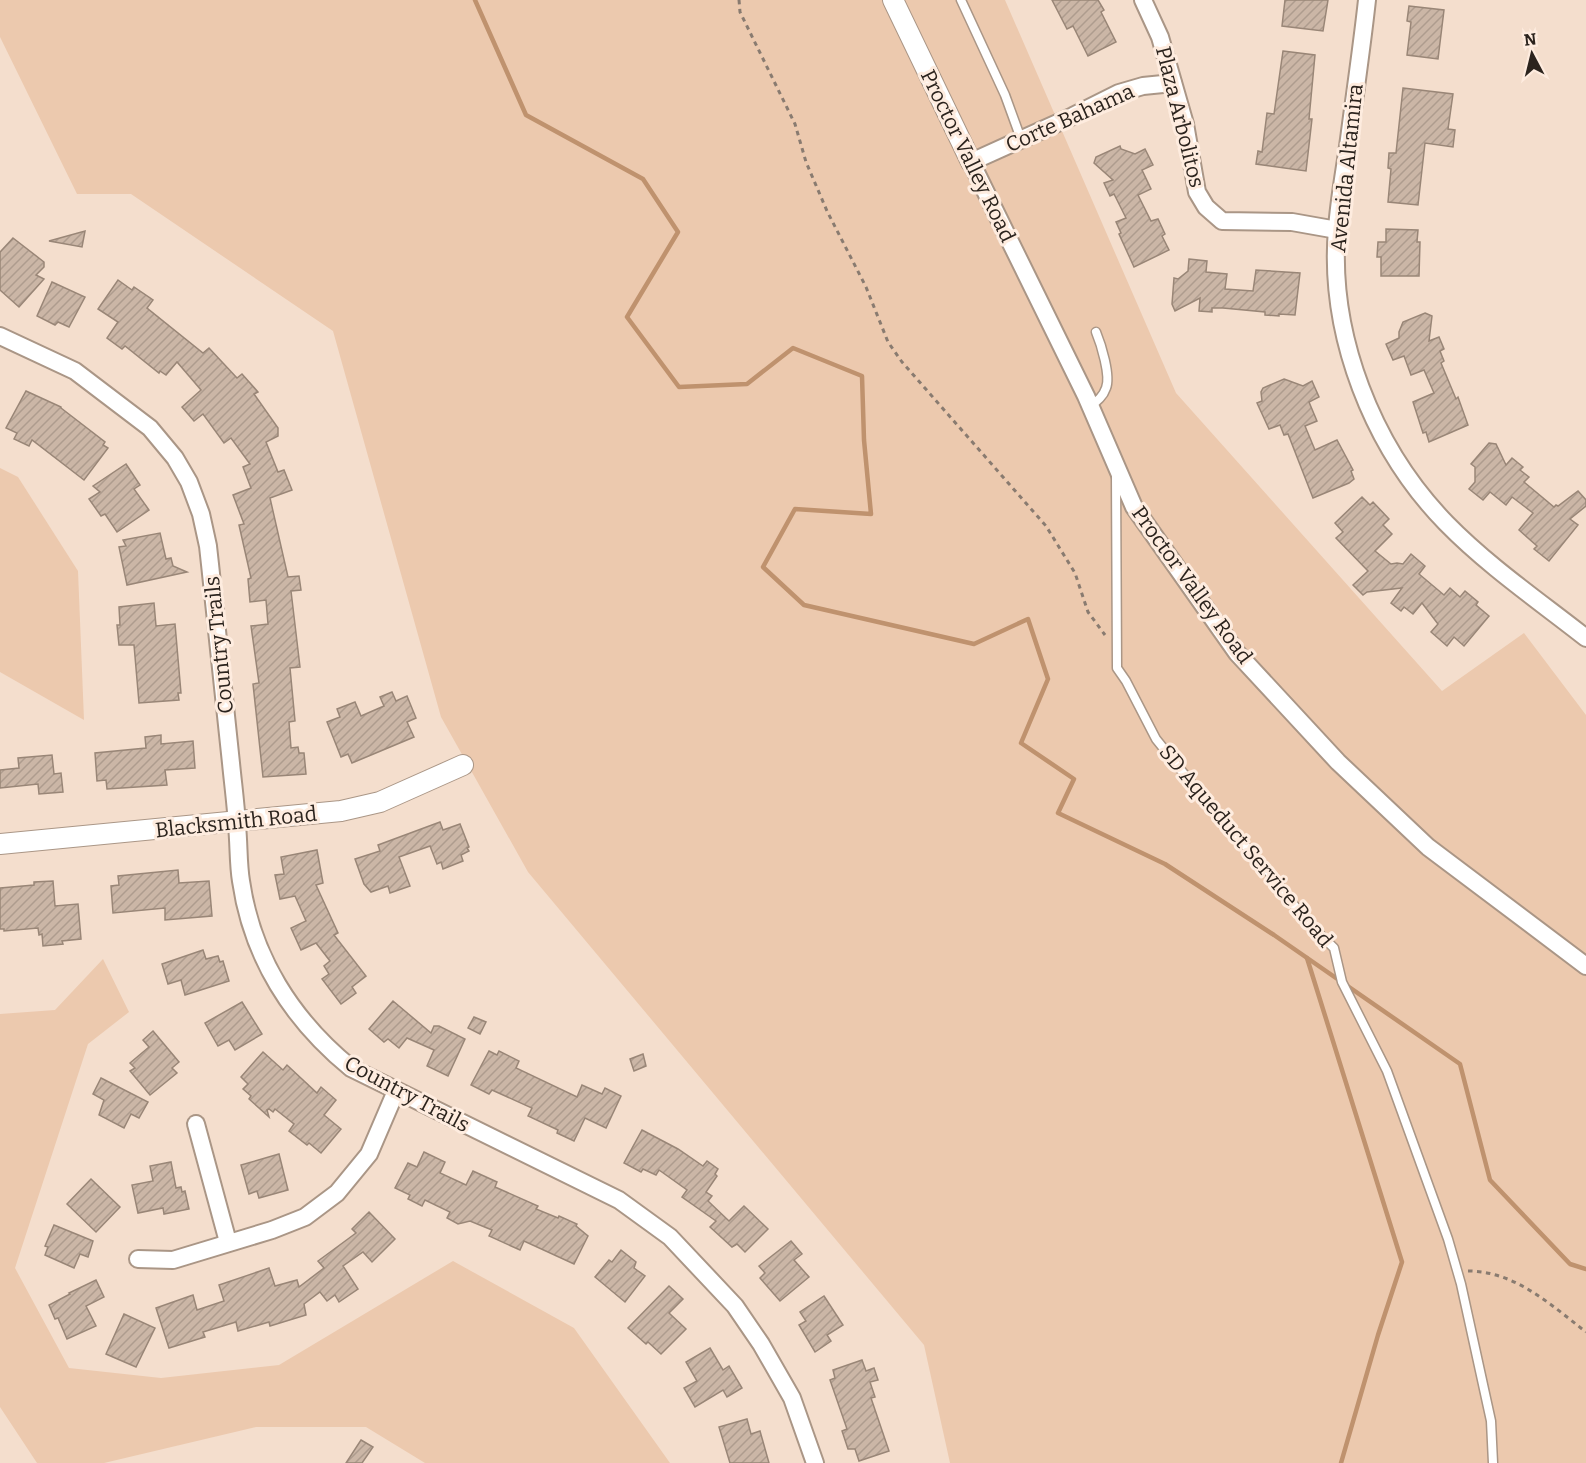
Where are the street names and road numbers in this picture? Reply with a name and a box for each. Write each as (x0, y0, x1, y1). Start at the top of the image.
street label: Plaza Arbolitos (1150, 44, 1210, 190)
street label: Proctor Valley Road (915, 66, 1021, 246)
street label: Corte Bahama (1002, 78, 1139, 158)
street label: Avenida Altamira (1325, 82, 1369, 254)
street label: Proctor Valley Road (1126, 501, 1258, 669)
street label: Country Trails (199, 575, 239, 715)
street label: SD Aqueduct Service Road (1154, 739, 1338, 953)
street label: Blacksmith Road (154, 801, 318, 843)
street label: Country Trails (340, 1050, 474, 1138)

